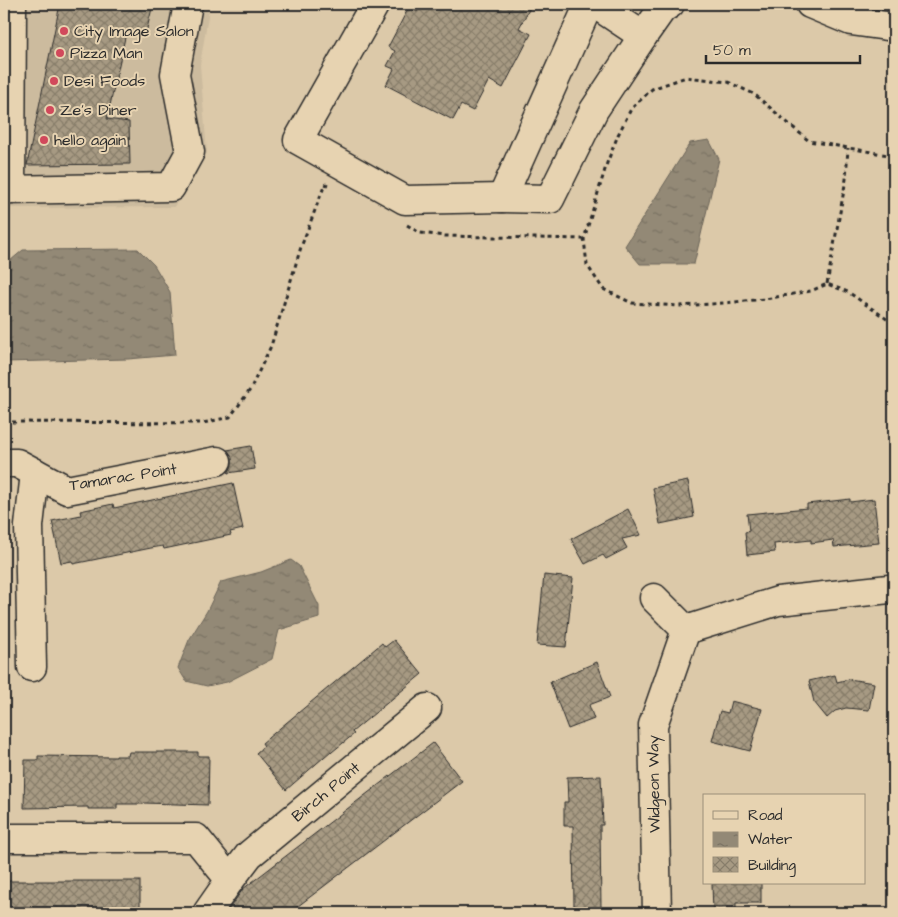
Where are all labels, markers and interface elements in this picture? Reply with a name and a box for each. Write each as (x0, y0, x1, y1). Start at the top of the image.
place label: City Image Salon (74, 20, 194, 43)
marker: City Image Salon (58, 25, 70, 37)
scale bar (706, 32, 859, 64)
text: 50 m (713, 40, 751, 61)
place label: Pizza Man (70, 42, 142, 64)
marker: Pizza Man (54, 47, 66, 59)
place label: Desi Foods (64, 70, 145, 92)
marker: Desi Foods (48, 75, 60, 87)
place label: Ze's Diner (60, 99, 137, 121)
marker: Ze's Diner (44, 104, 56, 116)
place label: hello again (54, 129, 126, 152)
marker: hello again (38, 134, 50, 146)
street label: Tamarac Point (68, 458, 179, 496)
street label: Widgeon Way (642, 735, 667, 833)
street label: Birch Point (287, 757, 365, 827)
legend (703, 794, 866, 884)
text: Road (748, 805, 783, 826)
text: Water (748, 829, 792, 850)
text: Building (748, 855, 796, 877)

